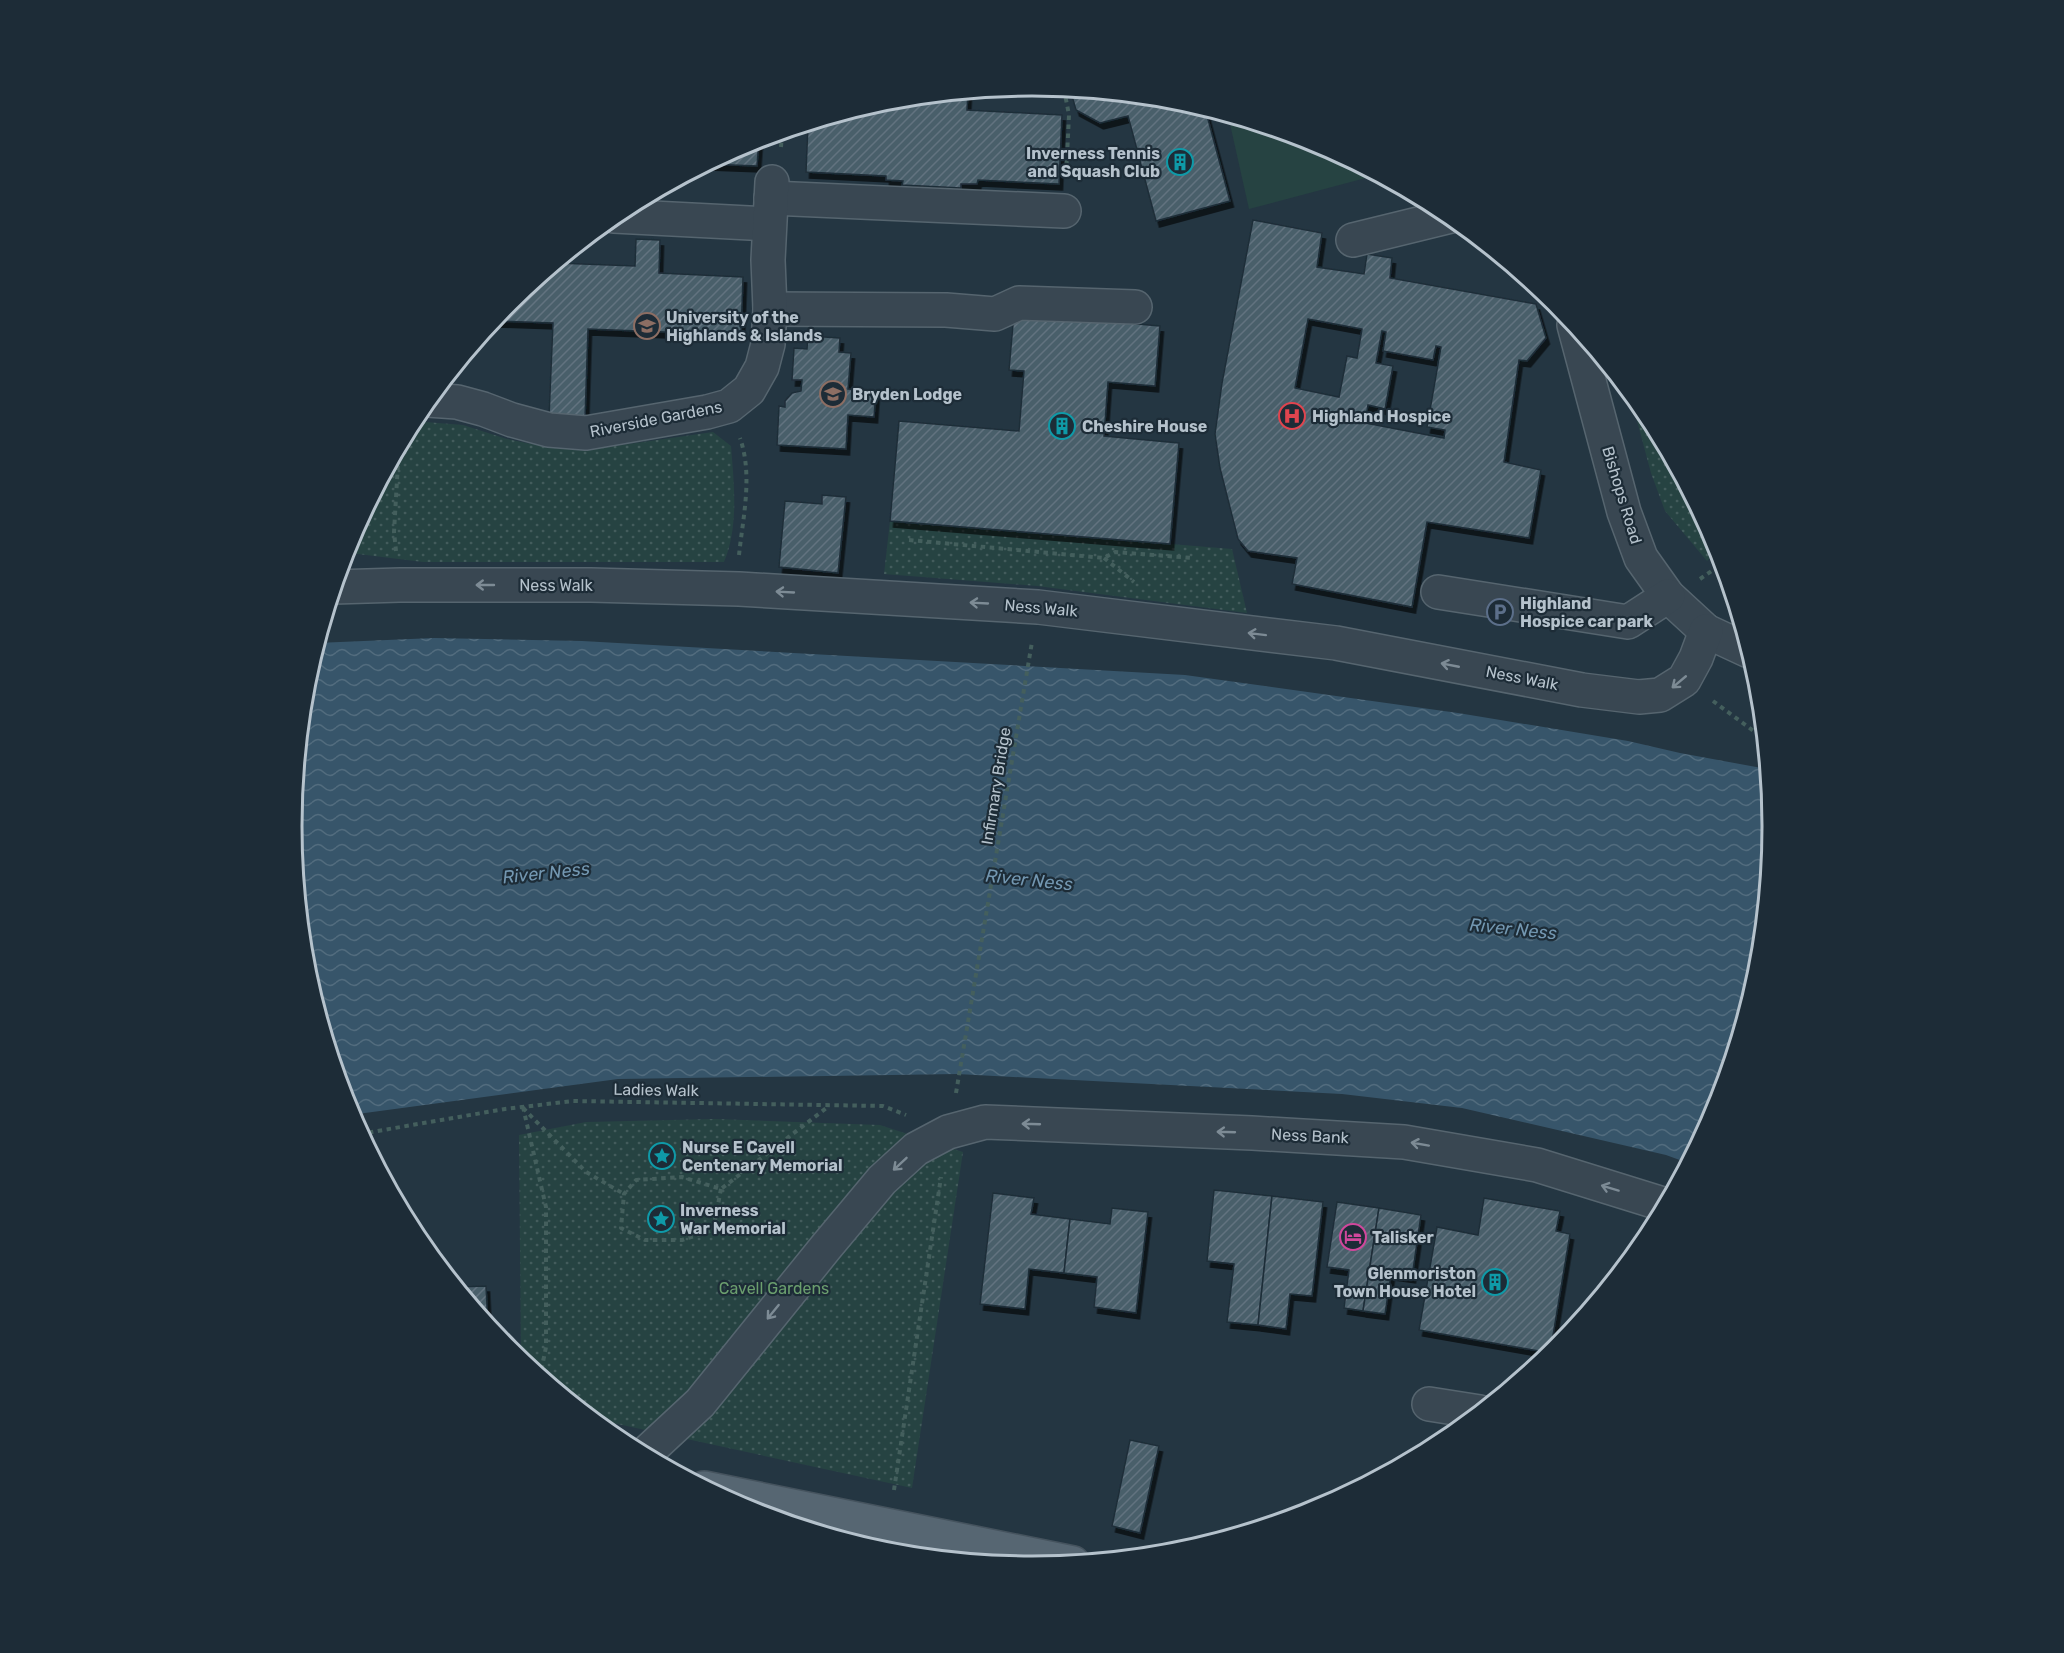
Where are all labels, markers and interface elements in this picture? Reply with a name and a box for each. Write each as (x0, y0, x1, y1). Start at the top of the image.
place label: Inverness Tennis and Squash Club (1026, 144, 1160, 181)
building icon: Inverness Tennis and Squash Club (1165, 147, 1195, 177)
place label: University of the Highlands & Islands (666, 308, 822, 345)
school or university icon: University of the Highlands & Islands (632, 311, 662, 341)
school or university icon: Bryden Lodge (818, 379, 848, 409)
place label: Bryden Lodge (852, 385, 962, 404)
street label: Riverside Gardens (588, 397, 724, 441)
hospital icon: Highland Hospice (1277, 401, 1307, 431)
place label: Highland Hospice (1312, 407, 1451, 426)
building icon: Cheshire House (1047, 411, 1077, 441)
place label: Cheshire House (1082, 417, 1207, 436)
street label: Bishops Road (1598, 444, 1646, 546)
street label: Ness Walk (519, 576, 593, 595)
one-way arrow (475, 579, 495, 591)
one-way arrow (775, 586, 795, 597)
place label: Highland Hospice car park (1520, 594, 1654, 631)
street label: Ness Walk (1004, 595, 1079, 621)
parking icon: Highland Hospice car park (1485, 597, 1515, 627)
one-way arrow (970, 598, 990, 609)
one-way arrow (1248, 628, 1268, 639)
one-way arrow (1440, 659, 1460, 670)
street label: Ness Walk (1484, 662, 1561, 694)
one-way arrow (1671, 675, 1687, 688)
street label: Infirmary Bridge (977, 726, 1015, 846)
water label: River Ness (501, 857, 591, 889)
water label: River Ness (984, 864, 1074, 896)
water label: River Ness (1468, 913, 1558, 945)
street label: Ladies Walk (613, 1080, 700, 1100)
one-way arrow (1021, 1118, 1041, 1130)
street label: Ness Bank (1271, 1124, 1350, 1148)
one-way arrow (1216, 1126, 1236, 1137)
place label: Nurse E Cavell Centenary Memorial (682, 1138, 843, 1175)
one-way arrow (1411, 1139, 1431, 1150)
place icon: Nurse E Cavell Centenary Memorial (647, 1141, 677, 1171)
one-way arrow (893, 1157, 908, 1171)
one-way arrow (1601, 1182, 1620, 1193)
place label: Inverness War Memorial (680, 1201, 786, 1238)
place icon: Inverness War Memorial (646, 1204, 676, 1234)
hotel icon: Talisker (1338, 1222, 1368, 1252)
place label: Talisker (1372, 1228, 1435, 1247)
place label: Glenmoriston Town House Hotel (1334, 1264, 1476, 1301)
building icon: Glenmoriston Town House Hotel (1480, 1267, 1510, 1297)
park label: Cavell Gardens (719, 1279, 829, 1298)
one-way arrow (767, 1304, 780, 1320)

